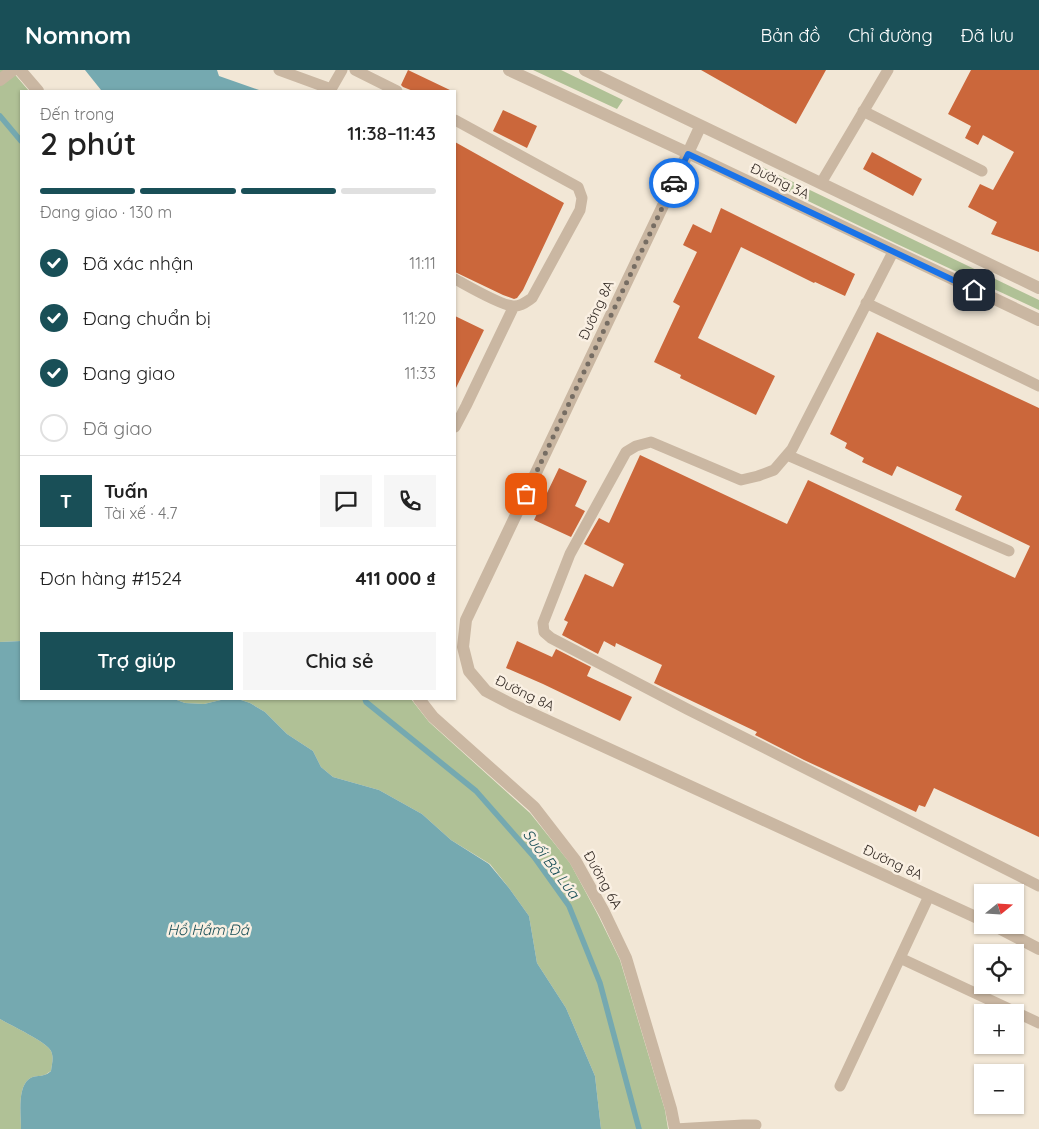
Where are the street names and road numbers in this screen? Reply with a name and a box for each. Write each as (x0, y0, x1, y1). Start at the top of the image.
street label: Đường 3A (747, 159, 813, 203)
street label: Đường 8A (574, 277, 618, 343)
street label: Đường 8A (492, 671, 558, 715)
street label: Đường 8A (860, 840, 926, 884)
street label: Đường 6A (580, 848, 626, 912)

